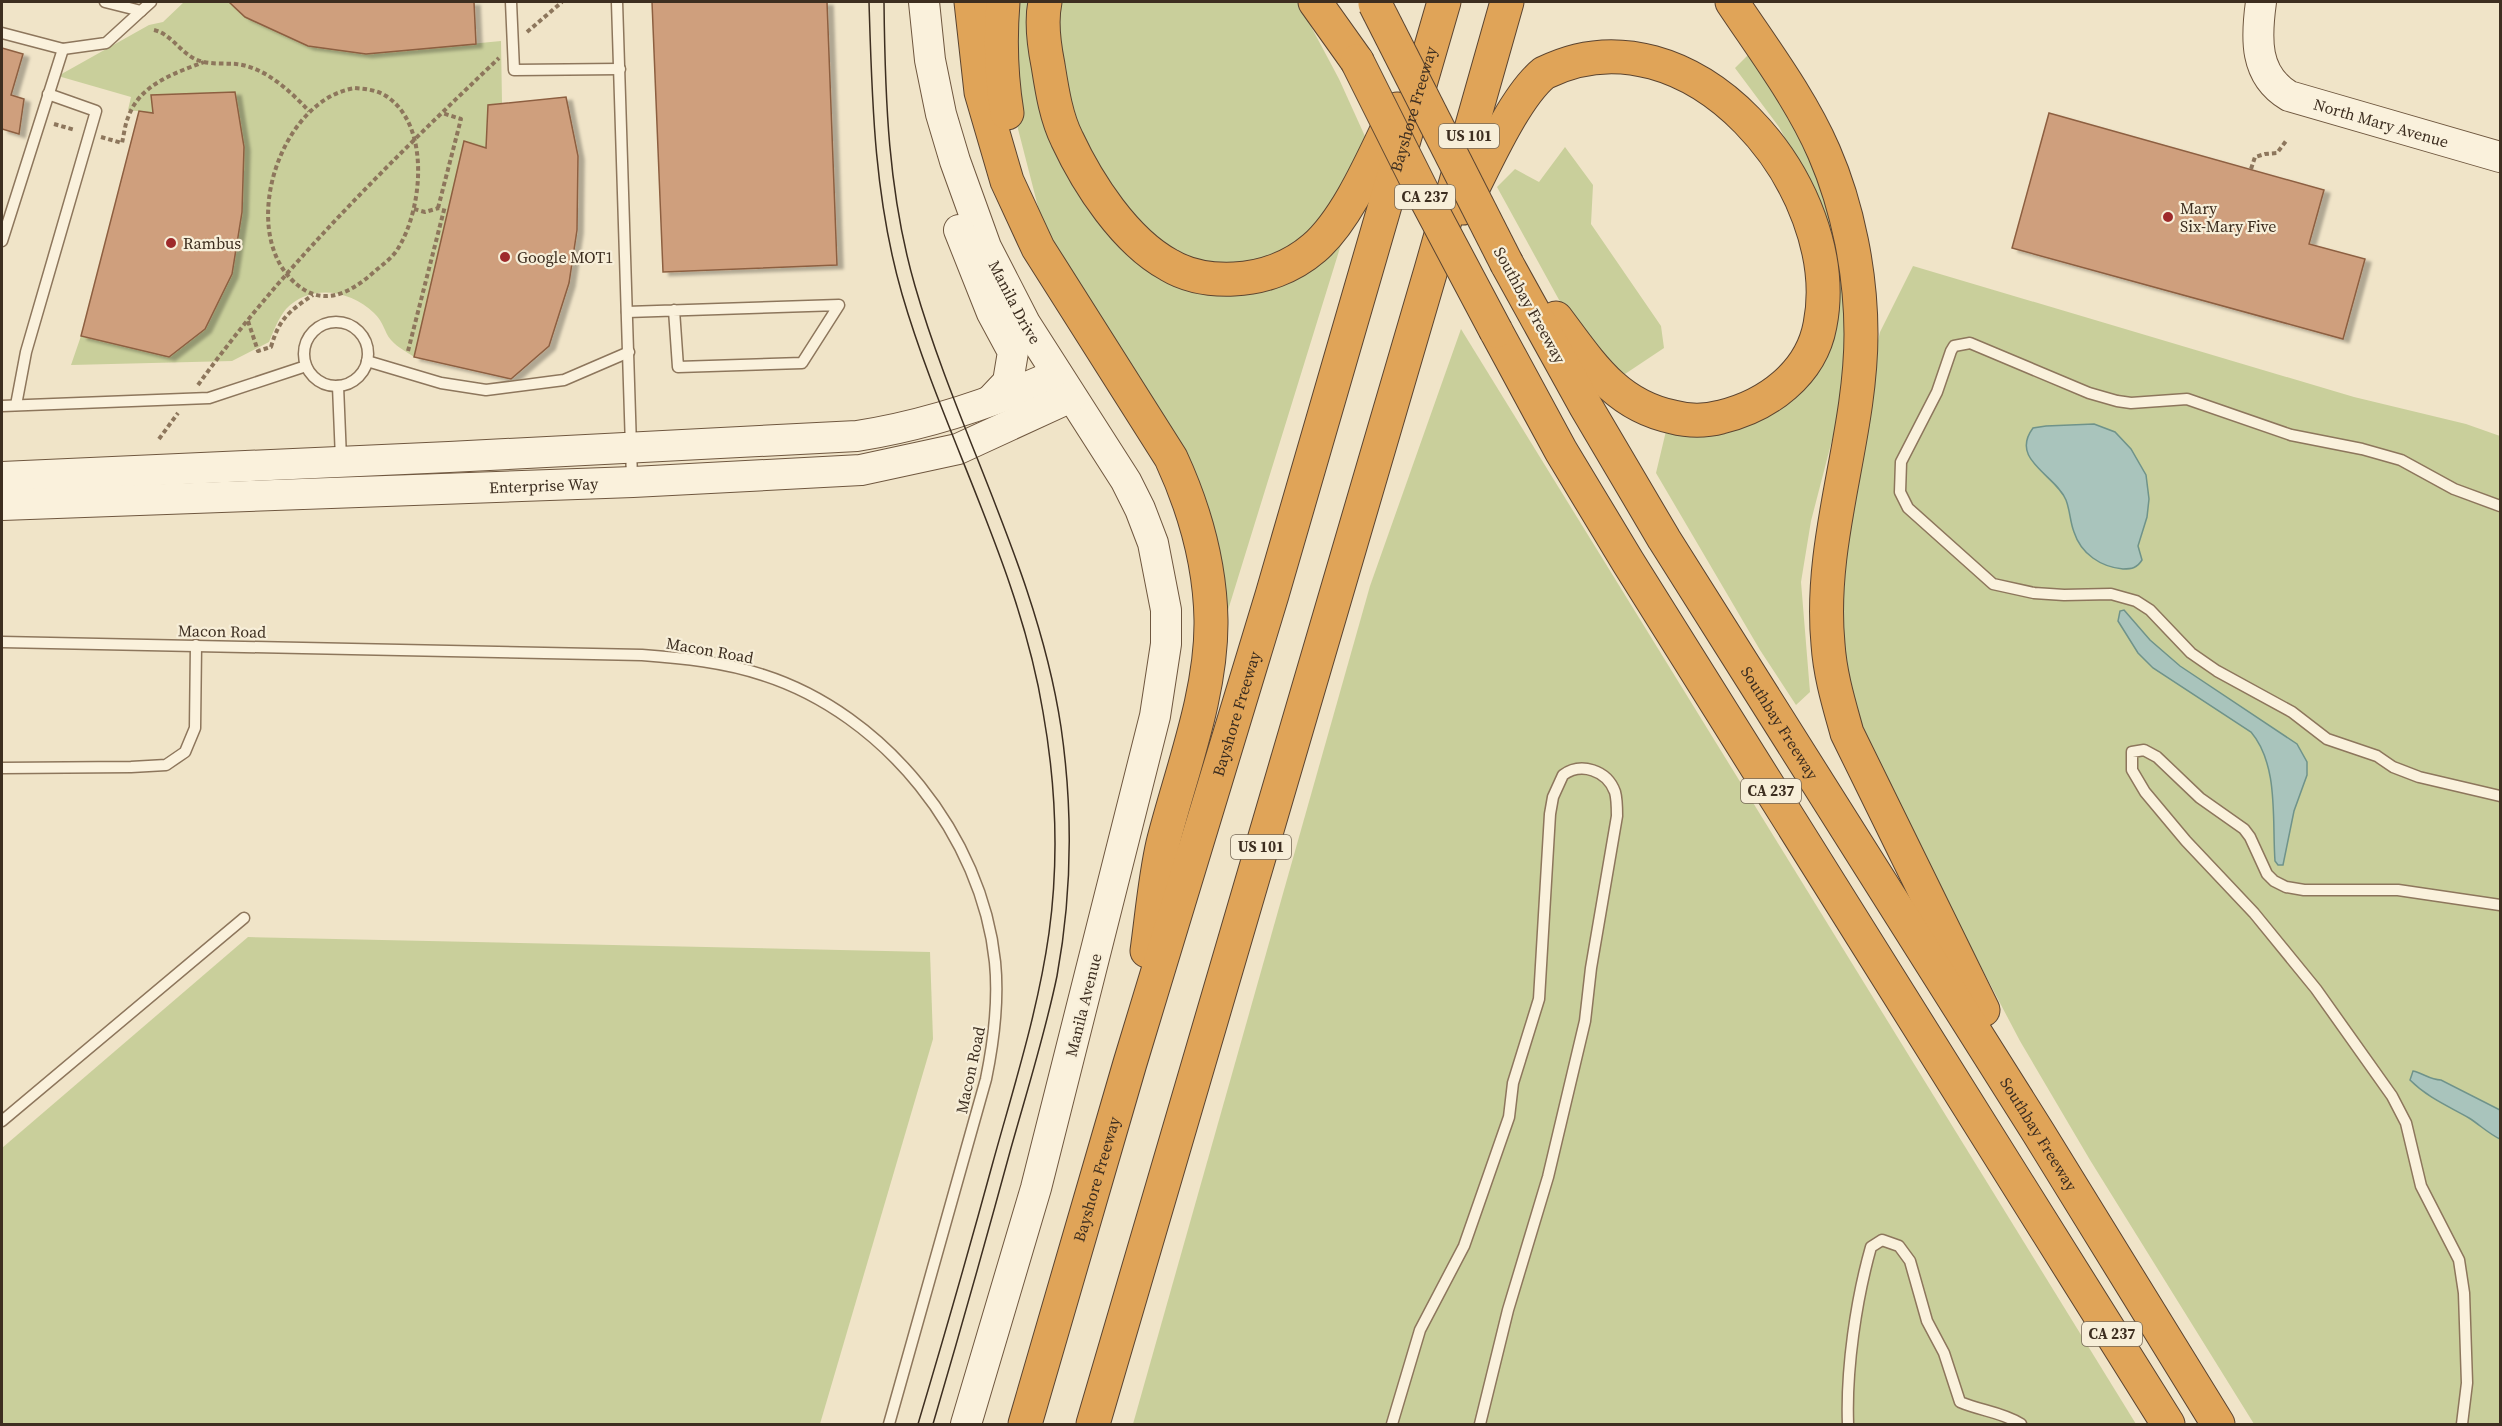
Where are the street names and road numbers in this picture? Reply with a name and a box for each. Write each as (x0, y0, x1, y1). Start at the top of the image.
street label: Bayshore Freeway (1384, 43, 1442, 174)
street label: North Mary Avenue (2311, 93, 2451, 153)
road number: US 101 (1439, 124, 1499, 148)
road number: CA 237 (1395, 185, 1455, 209)
street label: Southbay Freeway (1489, 243, 1572, 368)
street label: Manila Drive (984, 256, 1046, 348)
street label: Enterprise Way (489, 472, 599, 498)
street label: Macon Road (178, 619, 266, 643)
street label: Macon Road (664, 631, 756, 669)
street label: Bayshore Freeway (1207, 648, 1266, 779)
street label: Southbay Freeway (1736, 662, 1824, 784)
road number: CA 237 (1741, 779, 1801, 803)
road number: US 101 (1231, 835, 1291, 859)
street label: Manila Avenue (1060, 951, 1106, 1059)
street label: Macon Road (950, 1024, 990, 1116)
street label: Southbay Freeway (1995, 1073, 2083, 1196)
street label: Bayshore Freeway (1068, 1113, 1125, 1245)
road number: CA 237 (2082, 1322, 2142, 1346)

